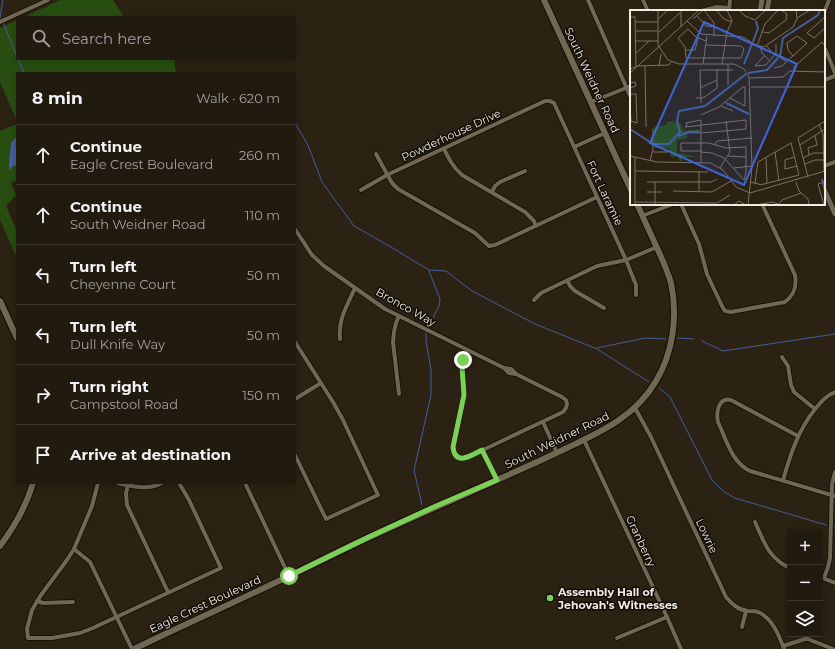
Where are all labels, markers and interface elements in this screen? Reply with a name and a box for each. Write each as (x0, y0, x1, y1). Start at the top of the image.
inset map (630, 10, 825, 205)
search box (16, 16, 296, 60)
street label: South Weidner Road (561, 25, 623, 135)
icon: search (30, 27, 52, 49)
text: Search here (62, 29, 151, 48)
text: 8 min (32, 88, 83, 108)
text: Walk · 620 m (196, 90, 280, 106)
street label: Powderhouse Drive (399, 106, 503, 164)
text: Continue (70, 137, 142, 156)
icon: ahead (32, 144, 54, 166)
text: 260 m (239, 147, 280, 163)
text: Eagle Crest Boulevard (70, 156, 213, 172)
street label: Fort Laramie (584, 158, 626, 228)
text: Continue (70, 197, 142, 216)
icon: ahead (32, 204, 54, 226)
text: 110 m (245, 207, 280, 223)
text: South Weidner Road (70, 216, 206, 232)
text: Turn left (70, 257, 137, 276)
icon: left (32, 264, 54, 286)
text: 50 m (247, 267, 280, 283)
text: Cheyenne Court (70, 276, 176, 292)
street label: Bronco Way (373, 285, 439, 329)
text: Turn left (70, 317, 137, 336)
icon: left (32, 324, 54, 346)
text: 50 m (247, 327, 280, 343)
text: Dull Knife Way (70, 336, 165, 352)
route end (454, 351, 472, 369)
text: Turn right (70, 377, 149, 396)
icon: right (32, 384, 54, 406)
text: 150 m (242, 387, 280, 403)
text: Campstool Road (70, 396, 178, 412)
street label: South Weidner Road (502, 409, 612, 471)
icon: arrive (32, 444, 54, 466)
text: Arrive at destination (70, 445, 231, 464)
street label: Granberry (623, 513, 659, 569)
street label: Lowrie (693, 516, 721, 556)
map controls (787, 529, 823, 637)
button: + (787, 529, 823, 565)
button: − (787, 565, 823, 601)
route start (280, 567, 298, 585)
street label: Eagle Crest Boulevard (147, 572, 263, 636)
place label: Assembly Hall of Jehovah's Witnesses (557, 585, 678, 612)
marker: Assembly Hall of Jehovah's Witnesses (545, 593, 555, 603)
button: layers (787, 601, 823, 637)

